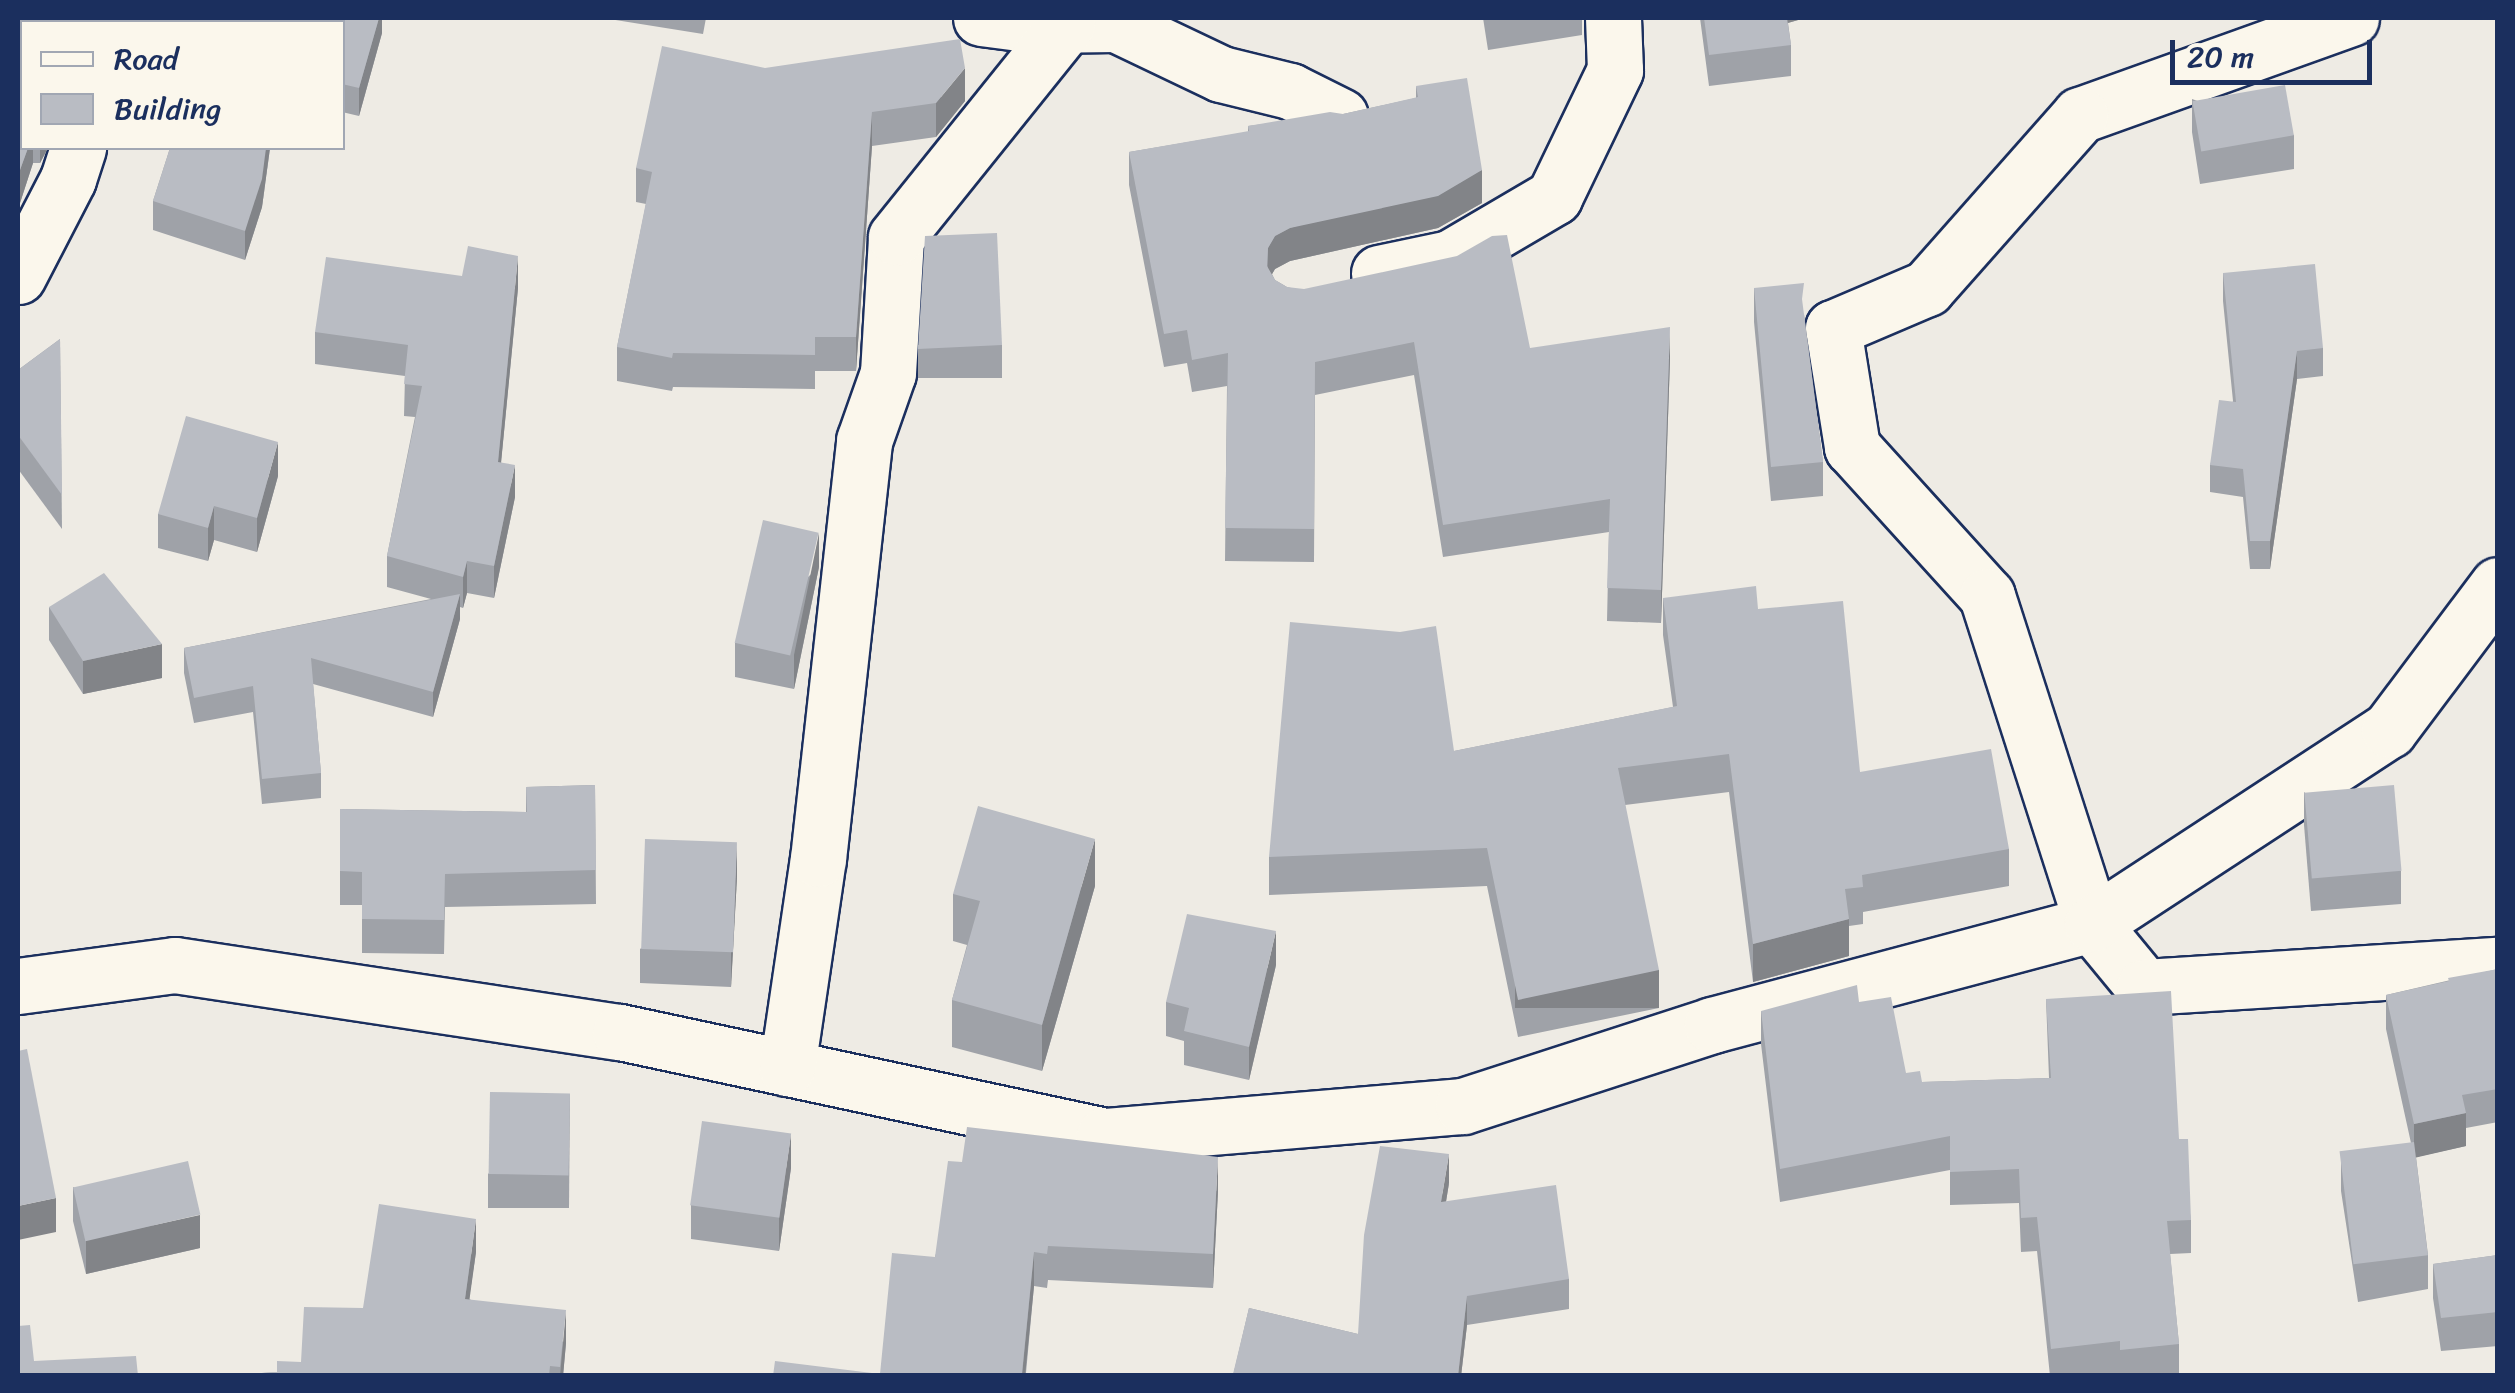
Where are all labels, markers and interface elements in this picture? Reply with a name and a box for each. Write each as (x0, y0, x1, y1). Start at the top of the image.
legend (20, 20, 345, 150)
scale bar (2175, 20, 2378, 82)
text: 20 m (2187, 30, 2254, 84)
text: Road (114, 32, 178, 86)
text: Building (114, 82, 221, 136)

